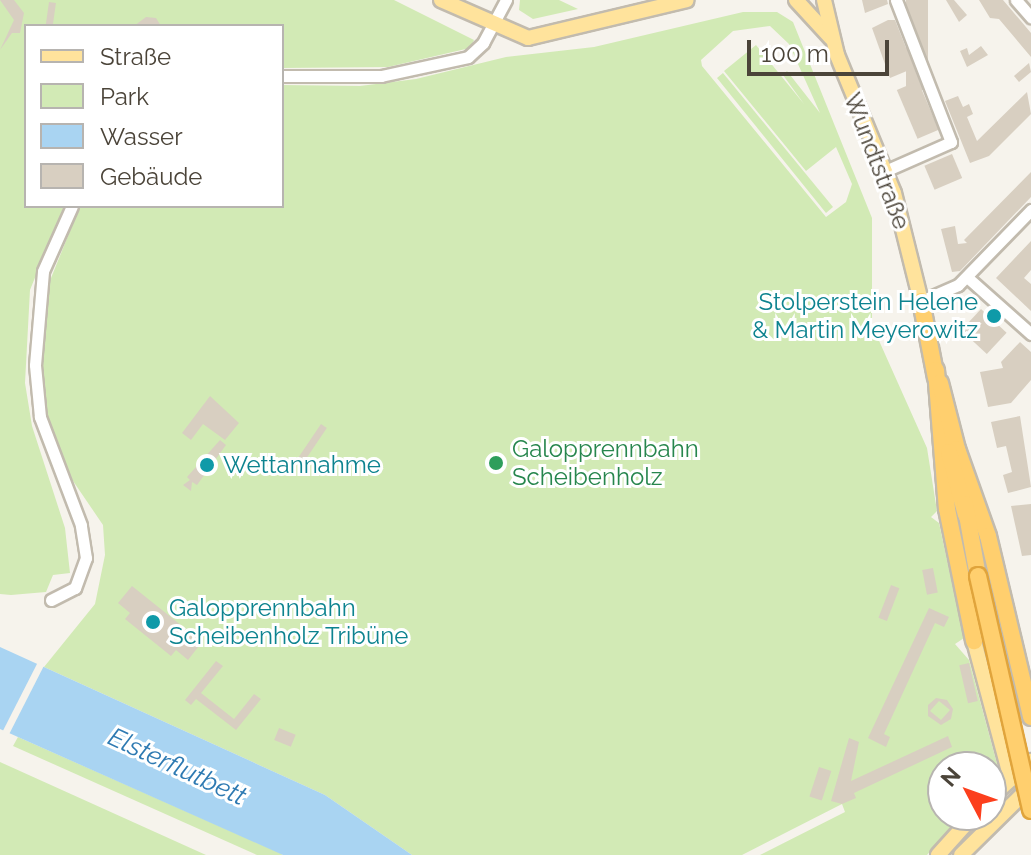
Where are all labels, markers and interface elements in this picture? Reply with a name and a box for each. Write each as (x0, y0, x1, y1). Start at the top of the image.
legend (24, 24, 284, 208)
scale bar (751, 24, 893, 74)
text: 100 m (761, 39, 829, 68)
text: Straße (100, 42, 171, 71)
text: Park (100, 82, 149, 111)
street label: Wundtstraße (838, 89, 916, 233)
text: Wasser (100, 122, 183, 151)
text: Gebäude (100, 162, 202, 191)
place label: Stolperstein Helene & Martin Meyerowitz (752, 288, 978, 344)
marker: Stolperstein Helene & Martin Meyerowitz (985, 307, 1003, 325)
place label: Galopprennbahn Scheibenholz (512, 435, 699, 491)
place label: Wettannahme (223, 451, 381, 479)
marker: Galopprennbahn Scheibenholz (487, 454, 505, 472)
marker: Wettannahme (198, 456, 216, 474)
place label: Galopprennbahn Scheibenholz Tribüne (169, 594, 409, 650)
marker: Galopprennbahn Scheibenholz Tribüne (144, 613, 162, 631)
water label: Elsterflutbett (103, 721, 251, 813)
north arrow (927, 751, 1007, 831)
text: N (935, 762, 966, 791)

